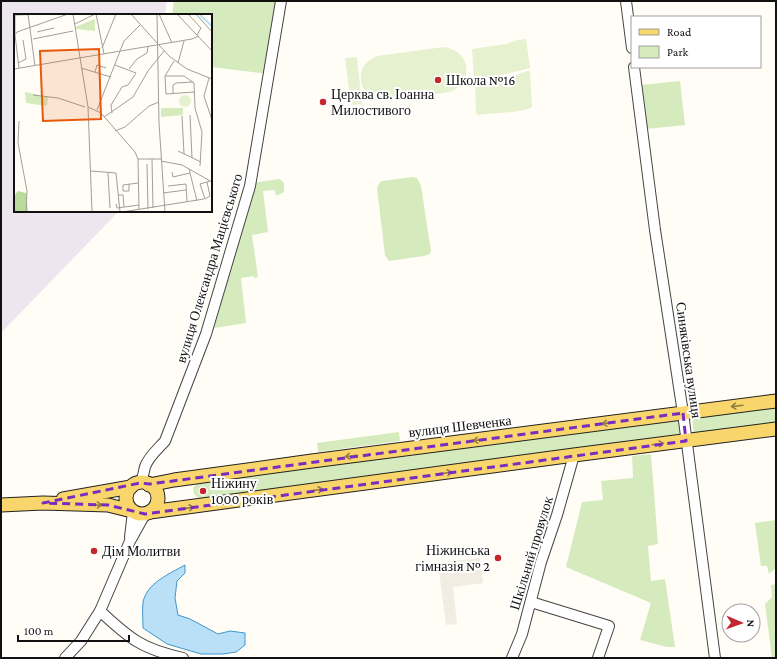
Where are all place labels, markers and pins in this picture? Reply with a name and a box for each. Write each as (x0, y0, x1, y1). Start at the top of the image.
place label: Школа №16 (446, 72, 515, 88)
marker: Школа №16 (433, 75, 443, 85)
place label: Церква св. Іоанна Милостивого (331, 86, 435, 118)
marker: Церква св. Іоанна Милостивого (318, 97, 328, 107)
place label: Ніжину 1000 років (211, 475, 274, 507)
marker: Ніжину 1000 років (198, 486, 208, 496)
place label: Ніжинська гімназія № 2 (415, 542, 491, 574)
place label: Дім Молитви (102, 543, 181, 559)
marker: Дім Молитви (89, 546, 99, 556)
marker: Ніжинська гімназія № 2 (493, 553, 503, 563)

